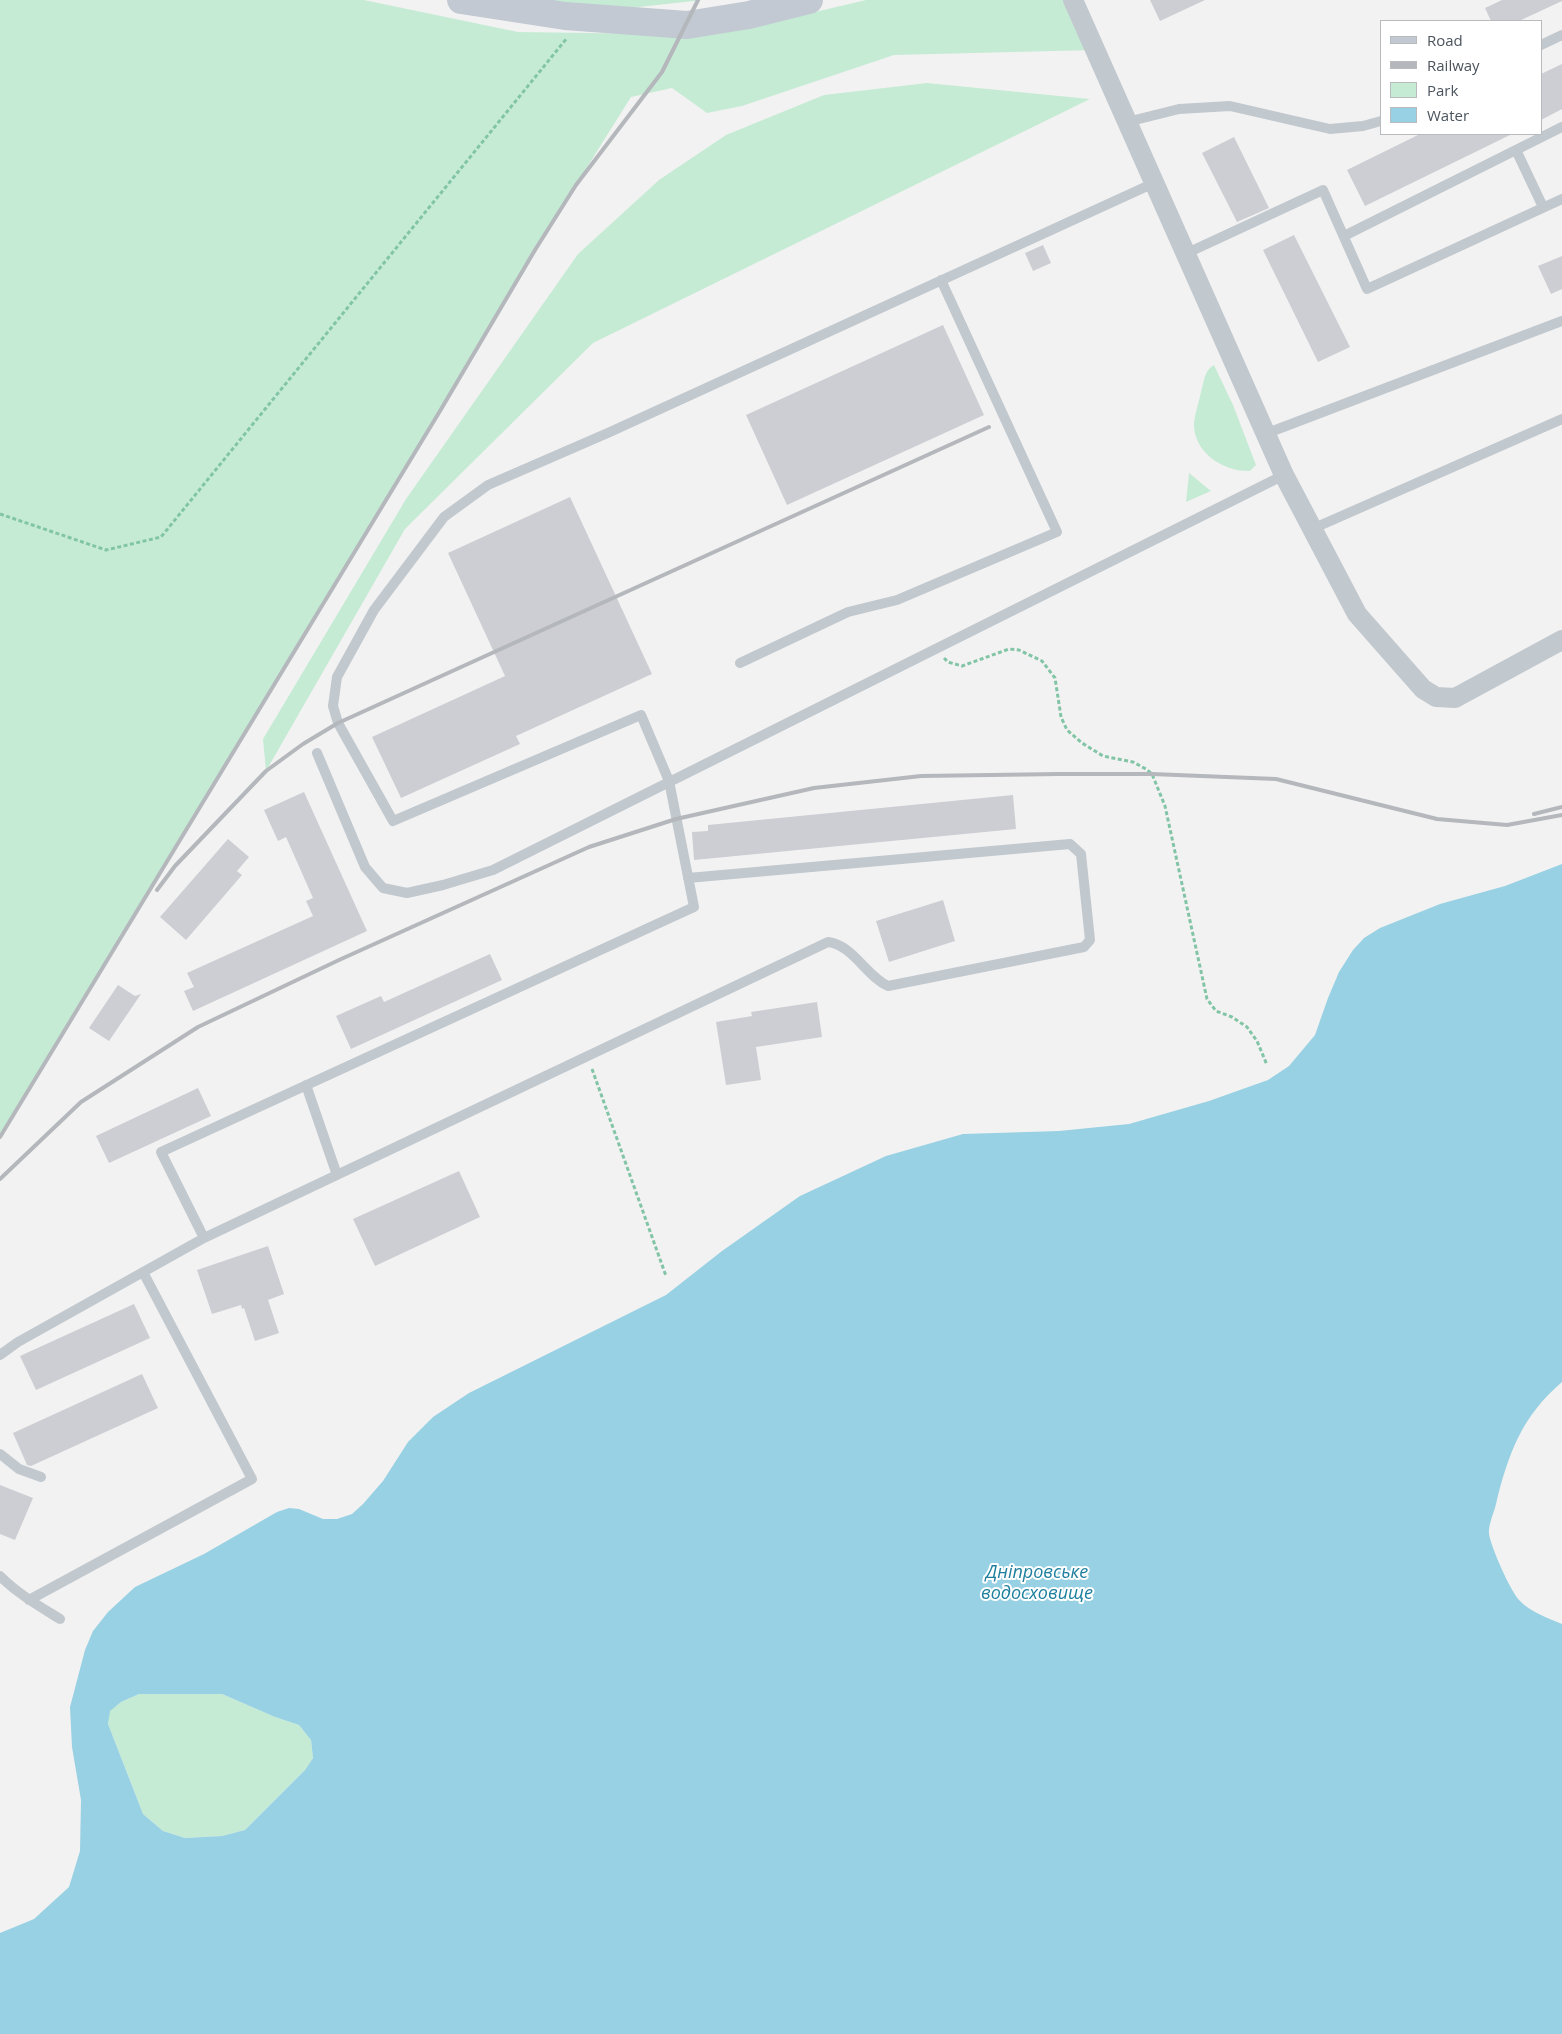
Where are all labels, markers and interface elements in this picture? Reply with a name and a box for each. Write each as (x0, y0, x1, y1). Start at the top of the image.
legend (1380, 20, 1542, 135)
text: Road (1427, 30, 1463, 50)
text: Railway (1427, 55, 1480, 75)
text: Park (1427, 80, 1458, 100)
text: Water (1427, 105, 1469, 125)
water label: Дніпровське водосховище (981, 1562, 1093, 1605)

